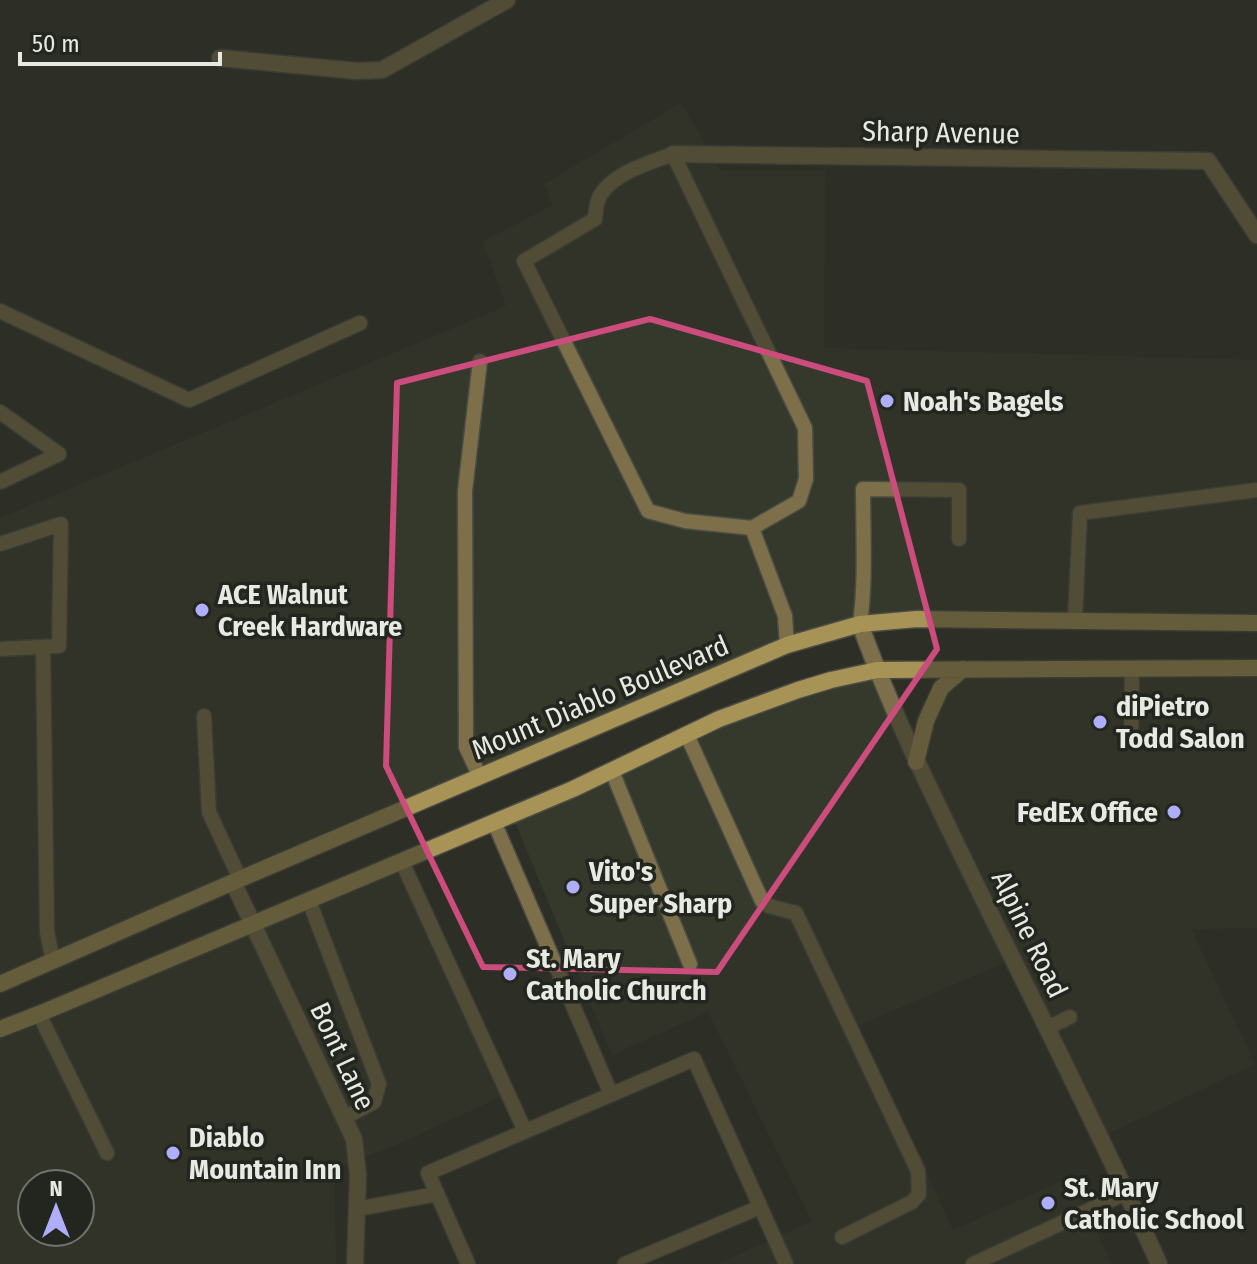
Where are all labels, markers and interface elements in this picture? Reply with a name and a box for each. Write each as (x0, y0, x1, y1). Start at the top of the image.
scale bar (20, 16, 220, 66)
text: 50 m (32, 30, 80, 58)
street label: Sharp Avenue (862, 115, 1020, 150)
place label: Noah's Bagels (903, 385, 1064, 418)
marker: Noah's Bagels (878, 392, 896, 410)
place label: ACE Walnut Creek Hardware (217, 578, 402, 643)
marker: ACE Walnut Creek Hardware (193, 601, 211, 619)
street label: Mount Diablo Boulevard (467, 628, 734, 767)
place label: diPietro Todd Salon (1116, 690, 1245, 755)
marker: diPietro Todd Salon (1091, 713, 1109, 731)
place label: FedEx Office (1017, 796, 1158, 829)
marker: FedEx Office (1165, 803, 1183, 821)
place label: Vito's Super Sharp (588, 855, 732, 920)
street label: Alpine Road (985, 865, 1074, 1003)
marker: Vito's Super Sharp (564, 878, 582, 896)
place label: St. Mary Catholic Church (526, 942, 707, 1007)
marker: St. Mary Catholic Church (501, 965, 519, 983)
street label: Bont Lane (303, 997, 382, 1115)
place label: Diablo Mountain Inn (189, 1121, 341, 1186)
marker: Diablo Mountain Inn (164, 1144, 182, 1162)
north arrow (16, 1168, 96, 1248)
place label: St. Mary Catholic School (1064, 1171, 1244, 1236)
text: N (49, 1175, 63, 1202)
marker: St. Mary Catholic School (1039, 1194, 1057, 1212)

